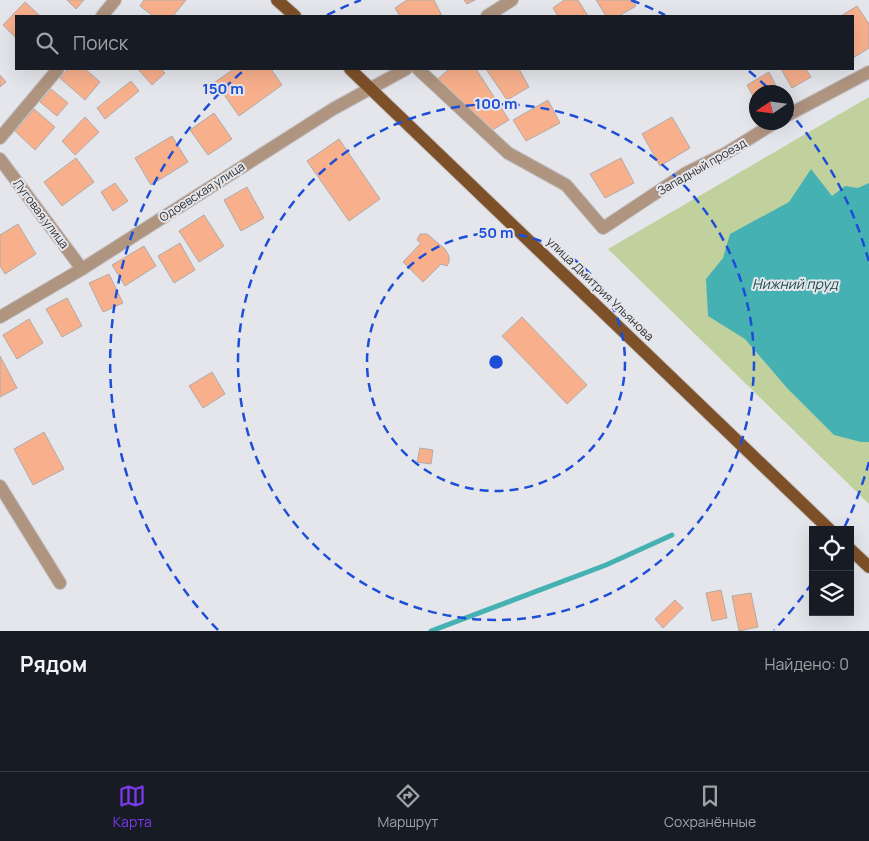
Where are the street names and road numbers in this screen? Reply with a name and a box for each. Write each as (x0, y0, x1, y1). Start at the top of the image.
street label: Западный проезд (654, 134, 749, 199)
street label: Одоевская улица (156, 158, 248, 226)
street label: Луговая улица (10, 175, 73, 252)
street label: улица Дмитрия Ульянова (543, 233, 658, 344)

